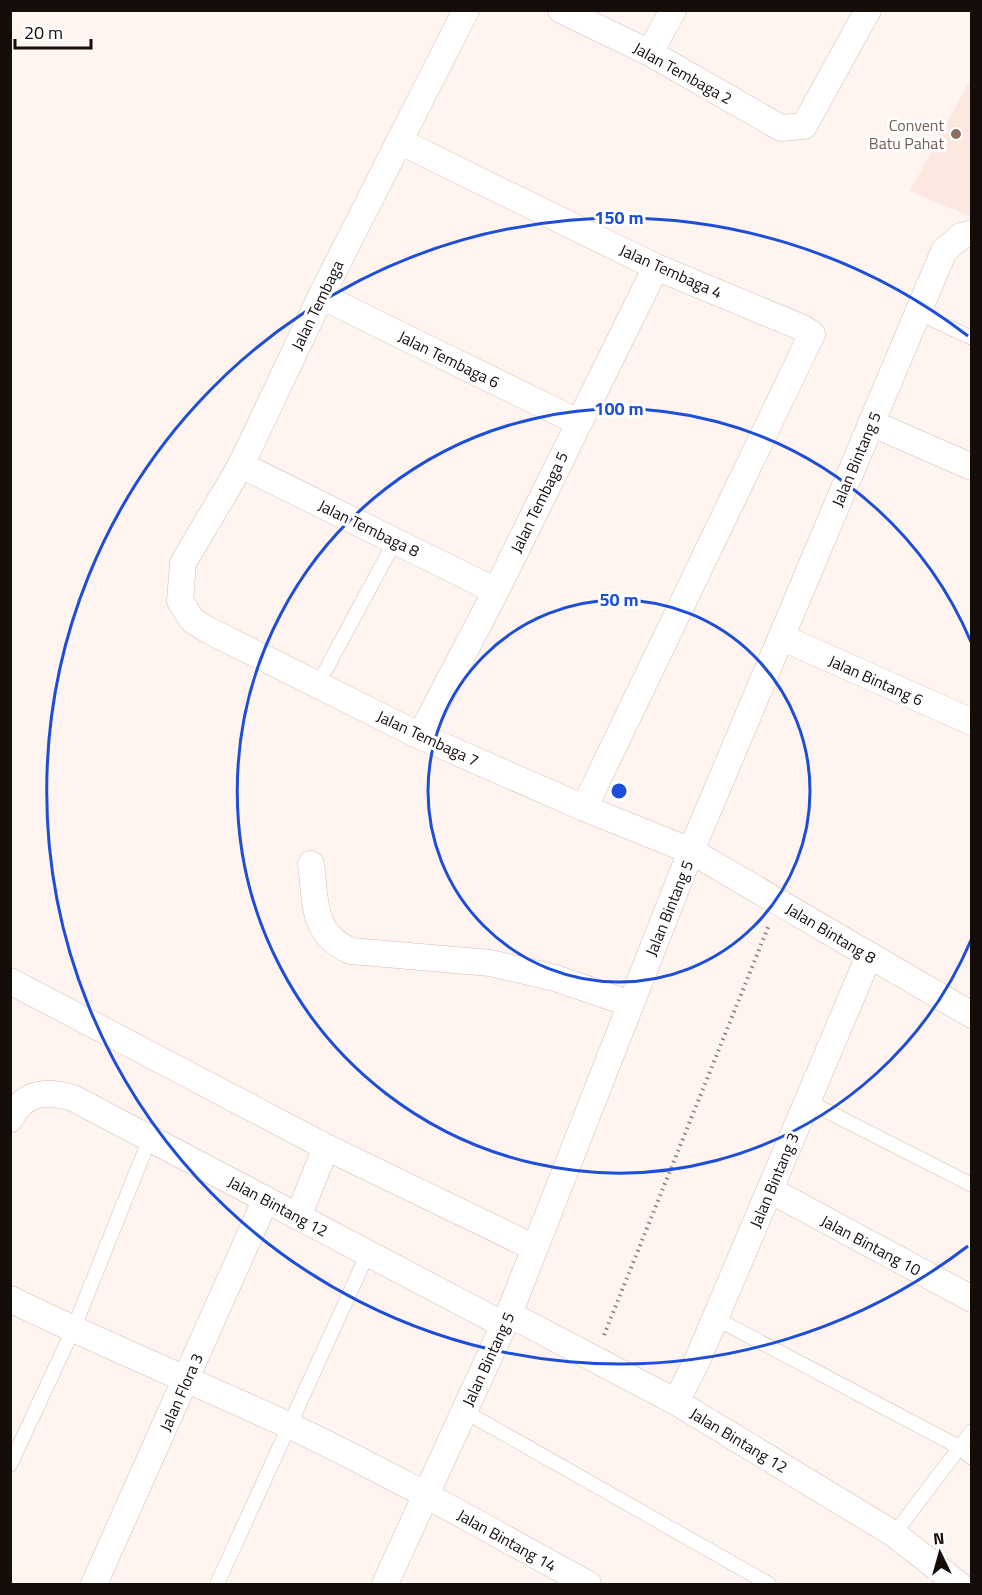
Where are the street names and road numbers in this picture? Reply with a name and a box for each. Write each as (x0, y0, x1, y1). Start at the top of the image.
street label: Jalan Tembaga 2 (629, 36, 737, 110)
street label: Jalan Tembaga 4 (616, 238, 726, 304)
street label: Jalan Tembaga (285, 256, 349, 354)
street label: Jalan Tembaga 6 (394, 324, 504, 394)
street label: Jalan Bintang 5 (825, 408, 887, 510)
street label: Jalan Tembaga 5 (504, 447, 574, 557)
street label: Jalan Tembaga 8 (314, 493, 424, 563)
street label: Jalan Bintang 6 (825, 648, 927, 712)
street label: Jalan Tembaga 7 (373, 704, 483, 772)
street label: Jalan Bintang 5 (639, 857, 699, 959)
street label: Jalan Bintang 8 (781, 897, 881, 969)
street label: Jalan Bintang 3 (743, 1129, 805, 1231)
street label: Jalan Bintang 12 (224, 1170, 332, 1242)
street label: Jalan Bintang 10 (817, 1209, 925, 1281)
street label: Jalan Bintang 5 (456, 1308, 520, 1410)
street label: Jalan Flora 3 (153, 1349, 209, 1435)
street label: Jalan Bintang 12 (686, 1401, 792, 1479)
street label: Jalan Bintang 14 (453, 1503, 561, 1577)

